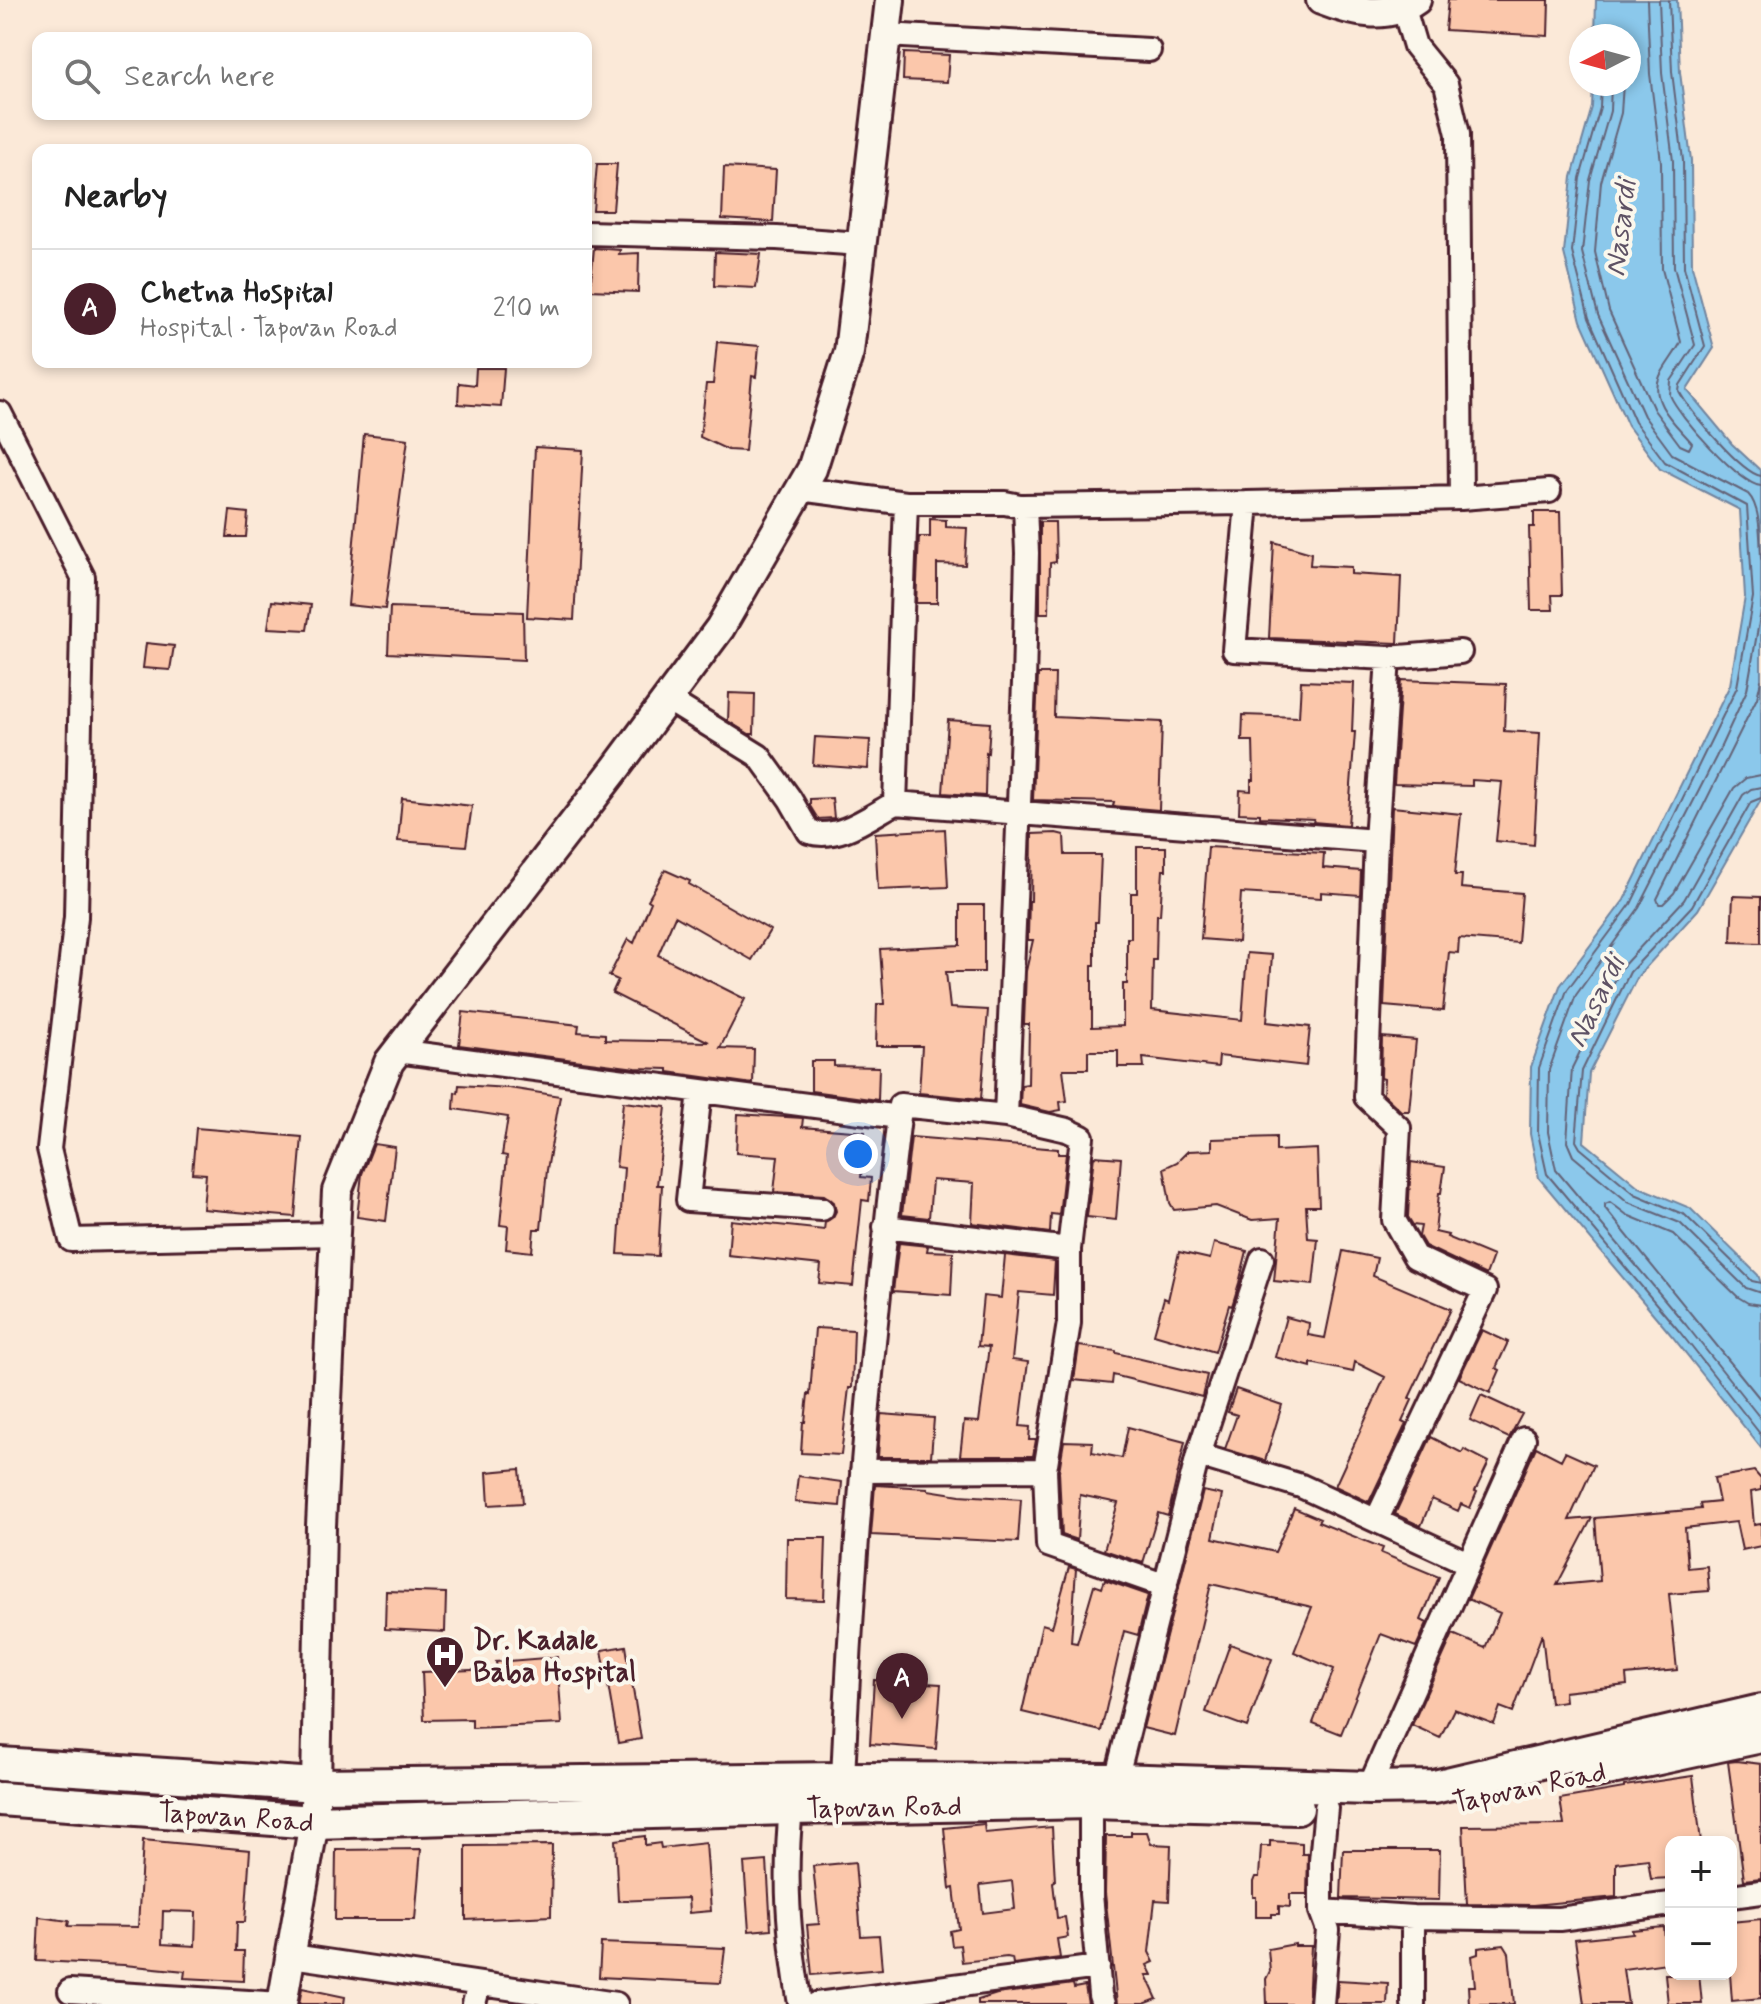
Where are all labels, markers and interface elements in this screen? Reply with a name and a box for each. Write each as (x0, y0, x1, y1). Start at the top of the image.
north arrow (1569, 24, 1641, 96)
search box (32, 32, 592, 120)
icon: search (60, 54, 104, 98)
text: Search here (124, 57, 275, 96)
water label: Nasardi (1596, 173, 1647, 279)
text: Nearby (64, 174, 168, 219)
text: Chetna Hospital (140, 273, 333, 312)
text: A (81, 292, 99, 326)
text: 210 m (493, 292, 560, 326)
text: Hospital · Tapovan Road (140, 312, 398, 346)
water label: Nasardi (1557, 946, 1637, 1054)
your location (838, 1134, 878, 1174)
place label: Dr. Kadale Baba Hospital (473, 1623, 636, 1692)
hospital icon: Dr. Kadale Baba Hospital (424, 1634, 466, 1689)
pin: A (876, 1653, 928, 1719)
street label: Tapovan Road (1449, 1754, 1610, 1823)
street label: Tapovan Road (806, 1789, 962, 1828)
street label: Tapovan Road (157, 1795, 315, 1842)
map controls (1665, 1836, 1737, 1980)
button: + (1665, 1836, 1737, 1908)
button: − (1665, 1908, 1737, 1980)

